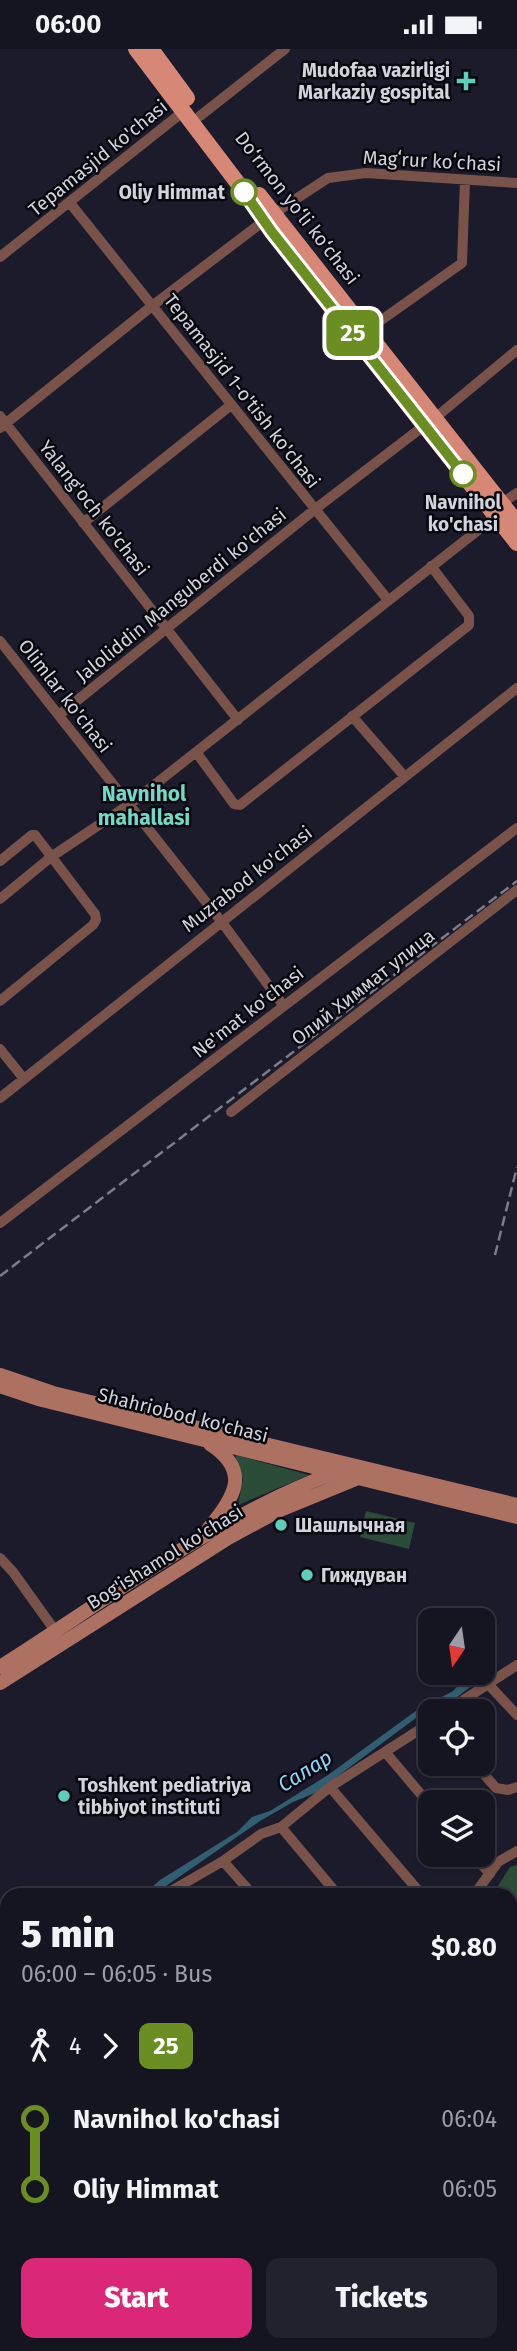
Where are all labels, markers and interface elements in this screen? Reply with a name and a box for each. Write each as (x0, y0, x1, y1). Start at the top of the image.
text: 06:00 (35, 9, 102, 40)
place label: Mudofaa vazirligi Markaziy gospital (298, 59, 450, 104)
marker: Mudofaa vazirligi Markaziy gospital (456, 71, 476, 91)
street label: Tepamasjid ko'chasi (24, 95, 172, 221)
street label: Do‘rmon yo‘li ko‘chasi (230, 127, 364, 289)
street label: Magʻrur koʻchasi (362, 146, 502, 176)
marker: Oliy Himmat (231, 179, 257, 205)
place label: Oliy Himmat (119, 181, 226, 204)
street label: Tepamasjid 1-o'tish ko'chasi (159, 289, 325, 493)
line badge: 25 (322, 310, 384, 356)
text: 25 (340, 319, 366, 347)
street label: Yalang'och ko'chasi (34, 436, 154, 580)
marker: Navnihol ko'chasi (450, 461, 476, 487)
place label: Navnihol ko'chasi (425, 491, 502, 536)
street label: Jaloliddin Manguberdi ko'chasi (71, 503, 291, 687)
street label: Olimlar ko'chasi (14, 635, 116, 757)
district label: Navnihol mahallasi (98, 781, 190, 831)
street label: Muzrabod ko'chasi (177, 821, 317, 937)
street label: Олий Химмат улица (287, 924, 439, 1050)
street label: Ne'mat ko'chasi (188, 961, 308, 1063)
street label: Shahriobod ko'chasi (96, 1383, 270, 1447)
street label: Bog'ishamol ko'chasi (83, 1500, 247, 1614)
place label: Шашлычная (295, 1514, 405, 1537)
marker: Шашлычная (273, 1517, 289, 1533)
place label: Гиждуван (321, 1564, 407, 1587)
marker: Гиждуван (299, 1567, 315, 1583)
north arrow (418, 1608, 495, 1685)
map controls (418, 1608, 495, 1867)
button: locate (418, 1699, 495, 1776)
water label: Салар (273, 1744, 337, 1798)
place label: Toshkent pediatriya tibbiyot instituti (78, 1774, 251, 1819)
marker: Toshkent pediatriya tibbiyot instituti (56, 1788, 72, 1804)
button: layers (418, 1790, 495, 1867)
text: 5 min (21, 1911, 115, 1957)
text: $0.80 (431, 1932, 497, 1963)
text: 06:00 – 06:05 · Bus (21, 1960, 212, 1988)
icon: walk (21, 2027, 59, 2065)
icon: forward (91, 2027, 129, 2065)
text: 4 (69, 2032, 81, 2060)
text: 25 (153, 2032, 179, 2060)
text: Navnihol ko'chasi (73, 2104, 280, 2135)
text: 06:04 (441, 2105, 497, 2133)
text: Oliy Himmat (73, 2174, 219, 2205)
text: 06:05 (442, 2175, 497, 2203)
button: Start (21, 2258, 252, 2338)
button: Tickets (266, 2258, 497, 2338)

